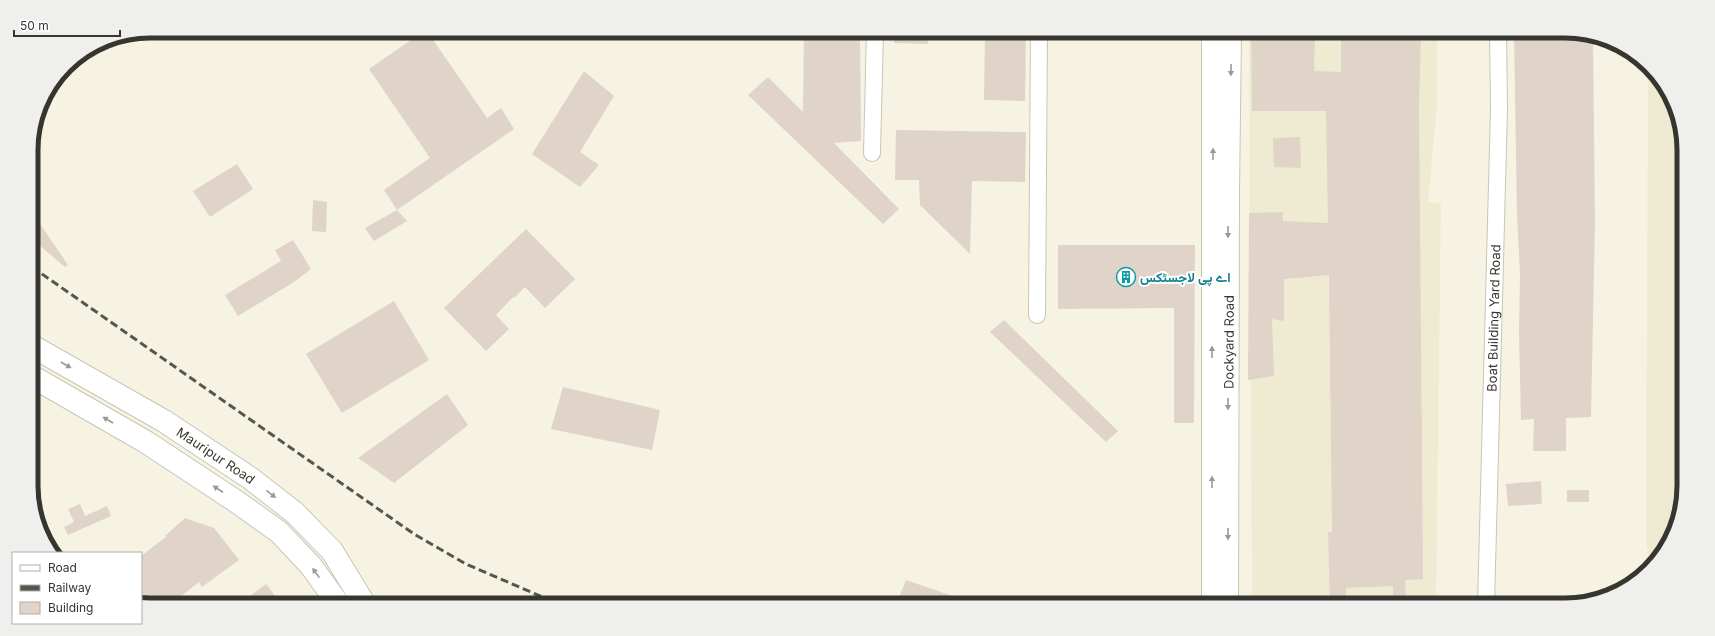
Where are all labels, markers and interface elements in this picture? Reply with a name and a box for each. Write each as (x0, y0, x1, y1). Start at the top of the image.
scale bar (14, 12, 120, 38)
text: 50 m (20, 18, 49, 33)
one-way arrow (1227, 64, 1234, 76)
one-way arrow (1210, 147, 1216, 160)
one-way arrow (1225, 226, 1231, 239)
street label: Boat Building Yard Road (1484, 244, 1503, 392)
building icon: اے پی لاجسٹکس (1115, 266, 1137, 288)
place label: اے پی لاجسٹکس (1140, 269, 1231, 287)
street label: Dockyard Road (1221, 295, 1237, 389)
one-way arrow (1209, 345, 1215, 358)
one-way arrow (60, 362, 72, 369)
one-way arrow (1225, 398, 1231, 411)
one-way arrow (102, 417, 114, 424)
street label: Mauripur Road (174, 424, 258, 487)
one-way arrow (1209, 475, 1215, 488)
one-way arrow (213, 485, 223, 493)
one-way arrow (265, 490, 276, 498)
one-way arrow (1225, 528, 1231, 541)
legend (12, 552, 142, 624)
text: Road (48, 560, 77, 575)
one-way arrow (312, 568, 320, 579)
text: Railway (48, 580, 92, 595)
text: Building (48, 600, 93, 615)

